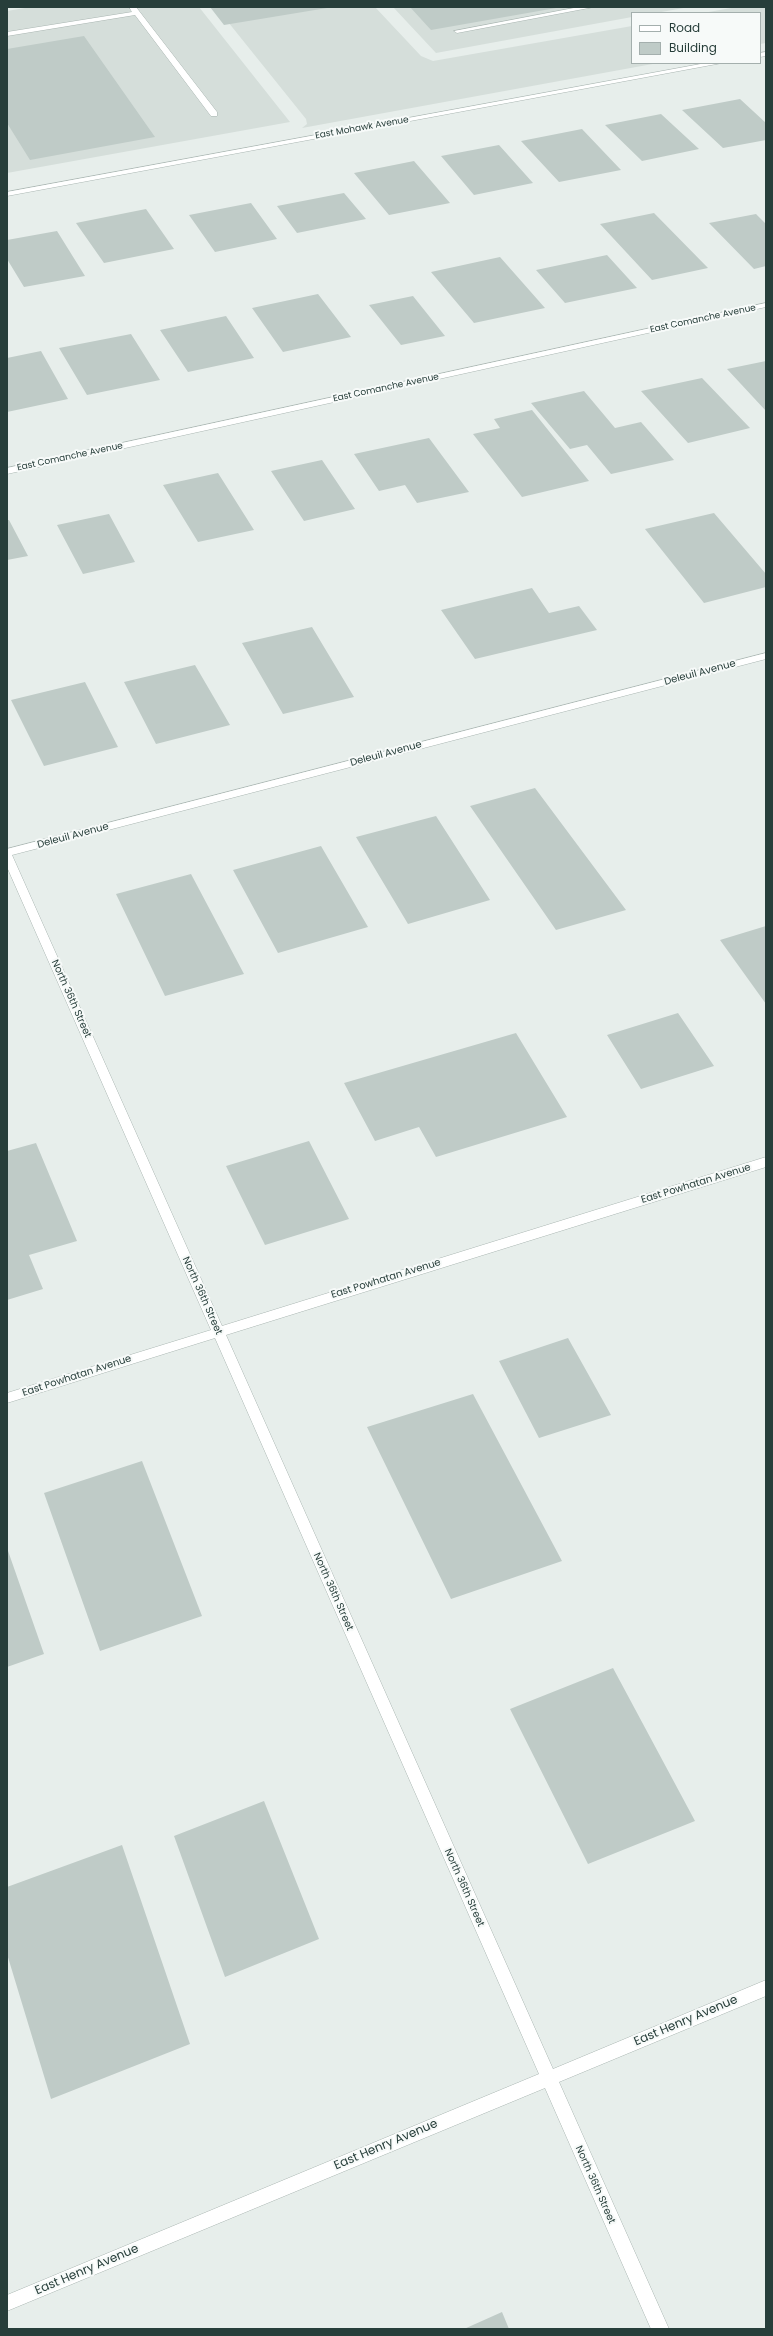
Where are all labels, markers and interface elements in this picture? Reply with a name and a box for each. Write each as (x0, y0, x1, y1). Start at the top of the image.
legend (631, 12, 761, 64)
text: Road (669, 19, 700, 36)
text: Building (669, 39, 717, 56)
street label: East Mohawk Avenue (314, 114, 410, 142)
street label: East Comanche Avenue (649, 303, 757, 335)
street label: East Comanche Avenue (332, 372, 440, 404)
street label: East Comanche Avenue (16, 441, 124, 473)
street label: Deleuil Avenue (663, 658, 737, 688)
street label: Deleuil Avenue (349, 739, 423, 769)
street label: Deleuil Avenue (36, 821, 110, 851)
street label: North 36th Street (48, 958, 94, 1040)
street label: East Powhatan Avenue (640, 1162, 752, 1206)
street label: North 36th Street (179, 1255, 225, 1337)
street label: East Powhatan Avenue (330, 1257, 442, 1301)
street label: East Powhatan Avenue (21, 1353, 133, 1399)
street label: North 36th Street (310, 1551, 356, 1633)
street label: North 36th Street (441, 1847, 487, 1929)
street label: East Henry Avenue (632, 1993, 740, 2049)
street label: East Henry Avenue (332, 2117, 440, 2173)
street label: North 36th Street (572, 2144, 618, 2226)
street label: East Henry Avenue (33, 2242, 141, 2298)

